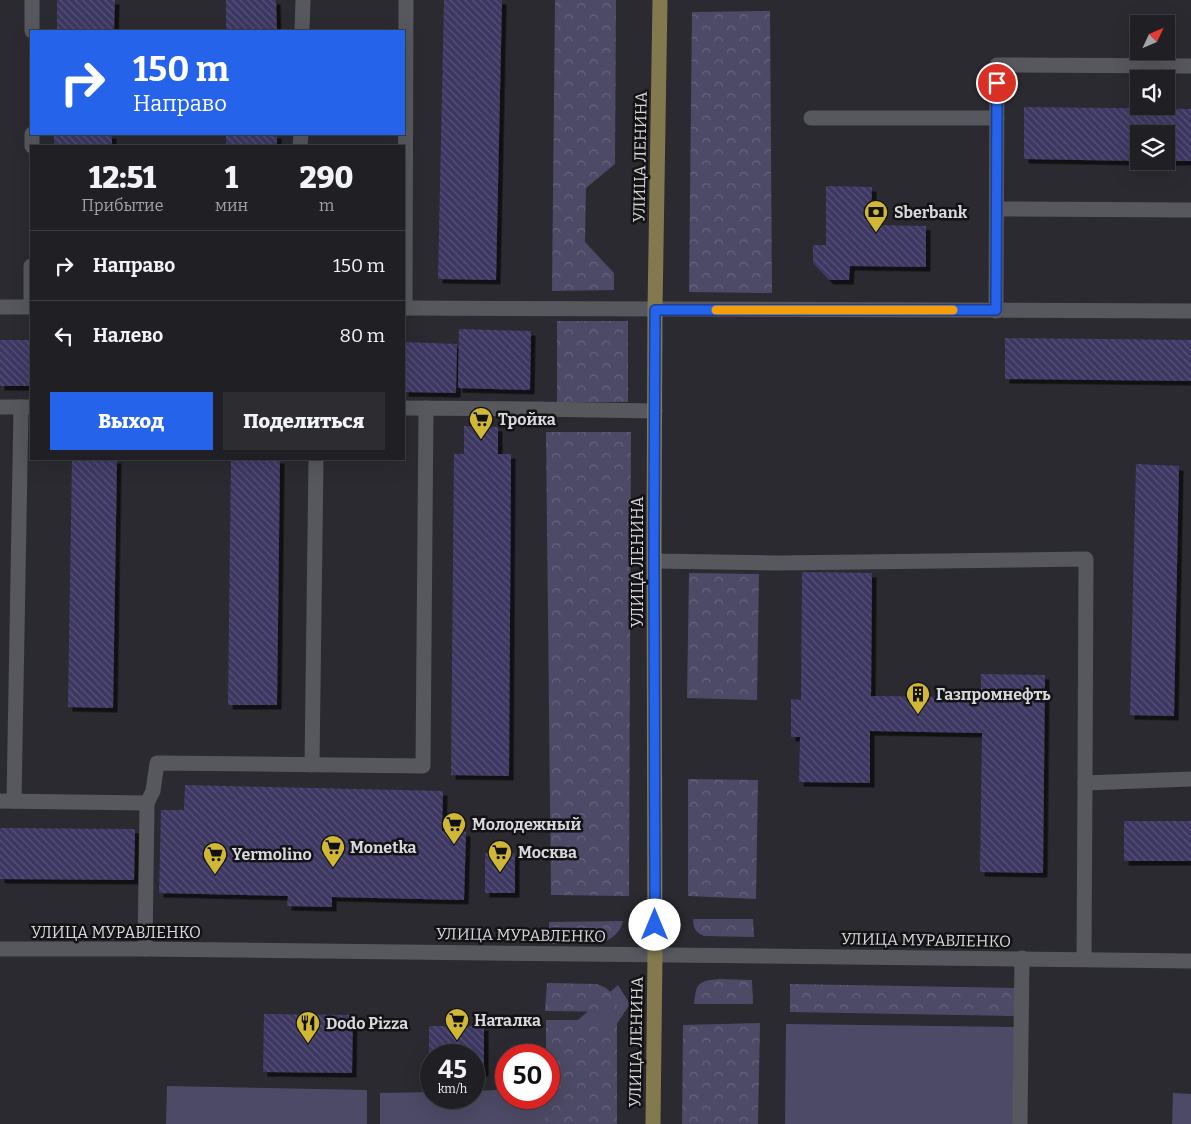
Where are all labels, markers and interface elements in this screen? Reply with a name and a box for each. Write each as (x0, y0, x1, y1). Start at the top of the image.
north arrow (1130, 15, 1175, 60)
map controls (1130, 15, 1175, 170)
text: 150 m (133, 48, 229, 90)
icon: right (50, 50, 115, 115)
pin (976, 62, 1018, 104)
icon: arrive (983, 69, 1011, 97)
button: sound (1130, 70, 1175, 115)
text: Направо (133, 90, 227, 117)
street label: УЛИЦА ЛЕНИНА (629, 91, 651, 223)
button: layers (1130, 125, 1175, 170)
text: 12:51 (89, 160, 156, 196)
text: 1 (225, 160, 238, 196)
text: 290 (300, 160, 353, 196)
text: Прибытие (81, 196, 163, 215)
text: мин (215, 196, 248, 215)
text: m (319, 196, 334, 215)
bank icon: Sberbank (863, 199, 889, 233)
place label: Sberbank (894, 203, 968, 222)
icon: right (50, 252, 78, 280)
text: Направо (93, 254, 175, 277)
text: 150 m (333, 254, 385, 277)
icon: left (50, 322, 78, 350)
text: Налево (93, 324, 163, 347)
text: 80 m (339, 324, 385, 347)
button: Выход (50, 392, 213, 450)
button: Поделиться (223, 392, 385, 450)
supermarket icon: Тройка (468, 406, 494, 440)
place label: Тройка (498, 410, 556, 429)
street label: УЛИЦА ЛЕНИНА (628, 496, 647, 627)
building icon: Газпромнефть (905, 681, 931, 715)
place label: Газпромнефть (936, 685, 1051, 704)
supermarket icon: Молодежный (441, 811, 467, 845)
place label: Молодежный (472, 815, 581, 834)
supermarket icon: Monetka (320, 834, 346, 868)
place label: Monetka (350, 838, 417, 857)
supermarket icon: Москва (487, 839, 513, 873)
supermarket icon: Yermolino (202, 841, 228, 875)
place label: Москва (518, 843, 577, 862)
place label: Yermolino (232, 845, 312, 864)
position arrow (628, 898, 680, 950)
street label: УЛИЦА МУРАВЛЕНКО (31, 923, 201, 942)
street label: УЛИЦА МУРАВЛЕНКО (436, 924, 606, 946)
street label: УЛИЦА МУРАВЛЕНКО (841, 929, 1011, 951)
street label: УЛИЦА ЛЕНИНА (625, 976, 647, 1108)
supermarket icon: Наталка (444, 1007, 470, 1041)
restaurant icon: Dodo Pizza (295, 1010, 321, 1044)
place label: Наталка (474, 1011, 541, 1030)
place label: Dodo Pizza (326, 1014, 408, 1033)
speed limit sign: 50 (495, 1044, 560, 1109)
text: 45 (438, 1055, 467, 1085)
text: km/h (438, 1082, 467, 1096)

